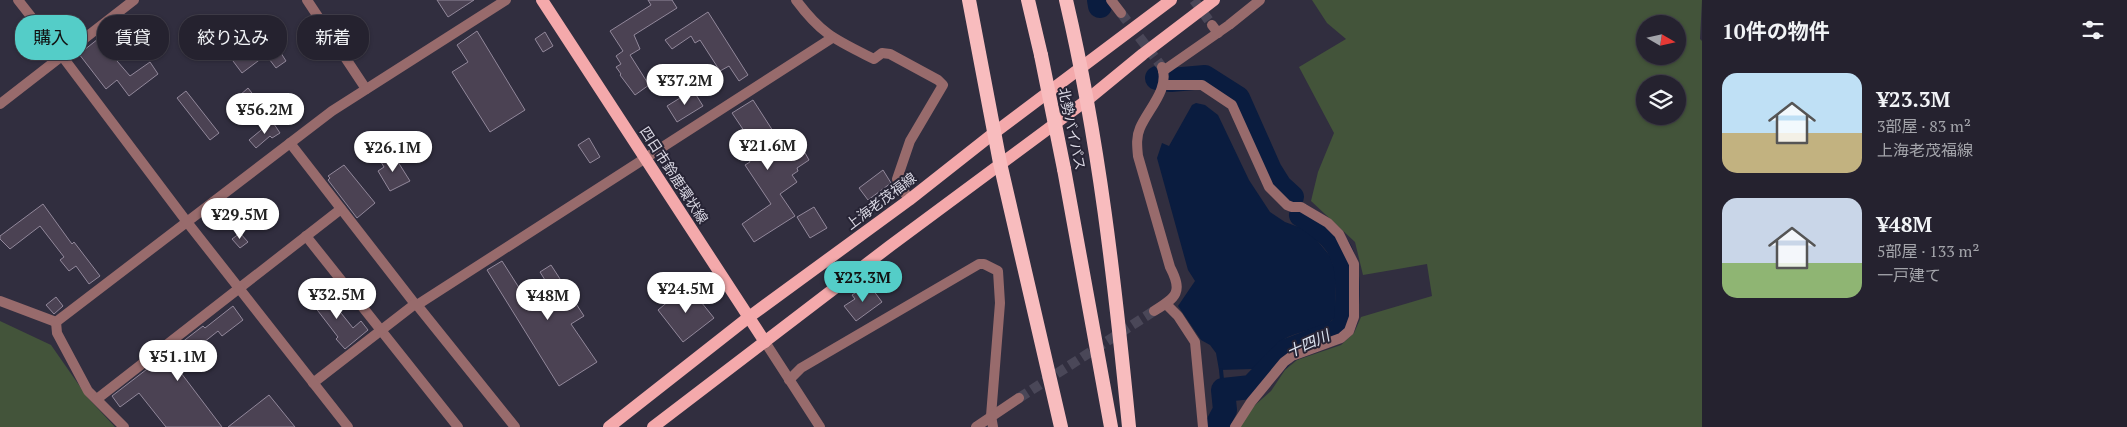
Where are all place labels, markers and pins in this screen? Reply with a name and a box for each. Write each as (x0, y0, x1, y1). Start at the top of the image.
pin: ¥37.2M (644, 64, 726, 106)
pin: ¥56.2M (224, 92, 306, 135)
pin: ¥21.6M (727, 128, 809, 171)
pin: ¥26.1M (352, 130, 434, 173)
pin: ¥29.5M (199, 198, 281, 240)
pin: ¥23.3M (822, 260, 904, 303)
pin: ¥24.5M (645, 272, 727, 314)
pin: ¥32.5M (296, 278, 378, 320)
pin: ¥48M (518, 278, 578, 321)
pin: ¥51.1M (137, 340, 219, 382)

